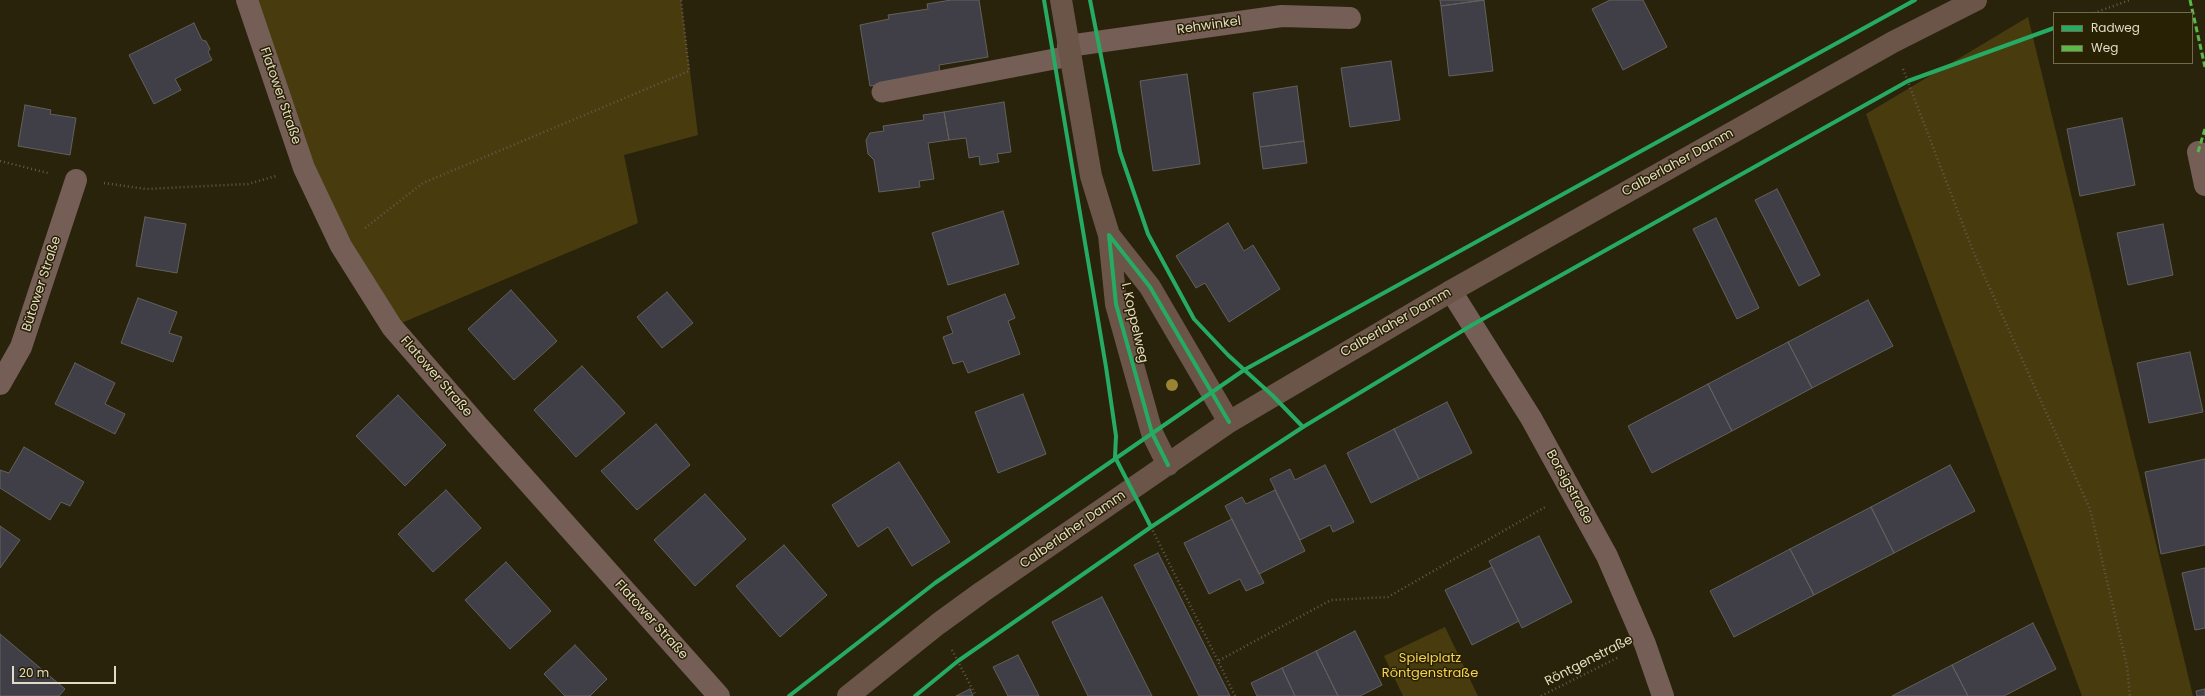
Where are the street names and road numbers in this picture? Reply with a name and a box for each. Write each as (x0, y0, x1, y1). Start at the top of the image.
street label: Rehwinkel (1176, 14, 1242, 38)
street label: Flatower Straße (256, 45, 304, 147)
street label: Calberlaher Damm (1619, 126, 1737, 200)
street label: Bütower Straße (19, 234, 65, 334)
street label: I. Koppelweg (1117, 281, 1151, 365)
street label: Calberlaher Damm (1338, 285, 1454, 361)
street label: Flatower Straße (397, 334, 475, 420)
street label: Borsigstraße (1542, 447, 1596, 527)
street label: Calberlaher Damm (1017, 488, 1129, 572)
street label: Flatower Straße (611, 577, 691, 663)
street label: Röntgenstraße (1542, 632, 1636, 690)

